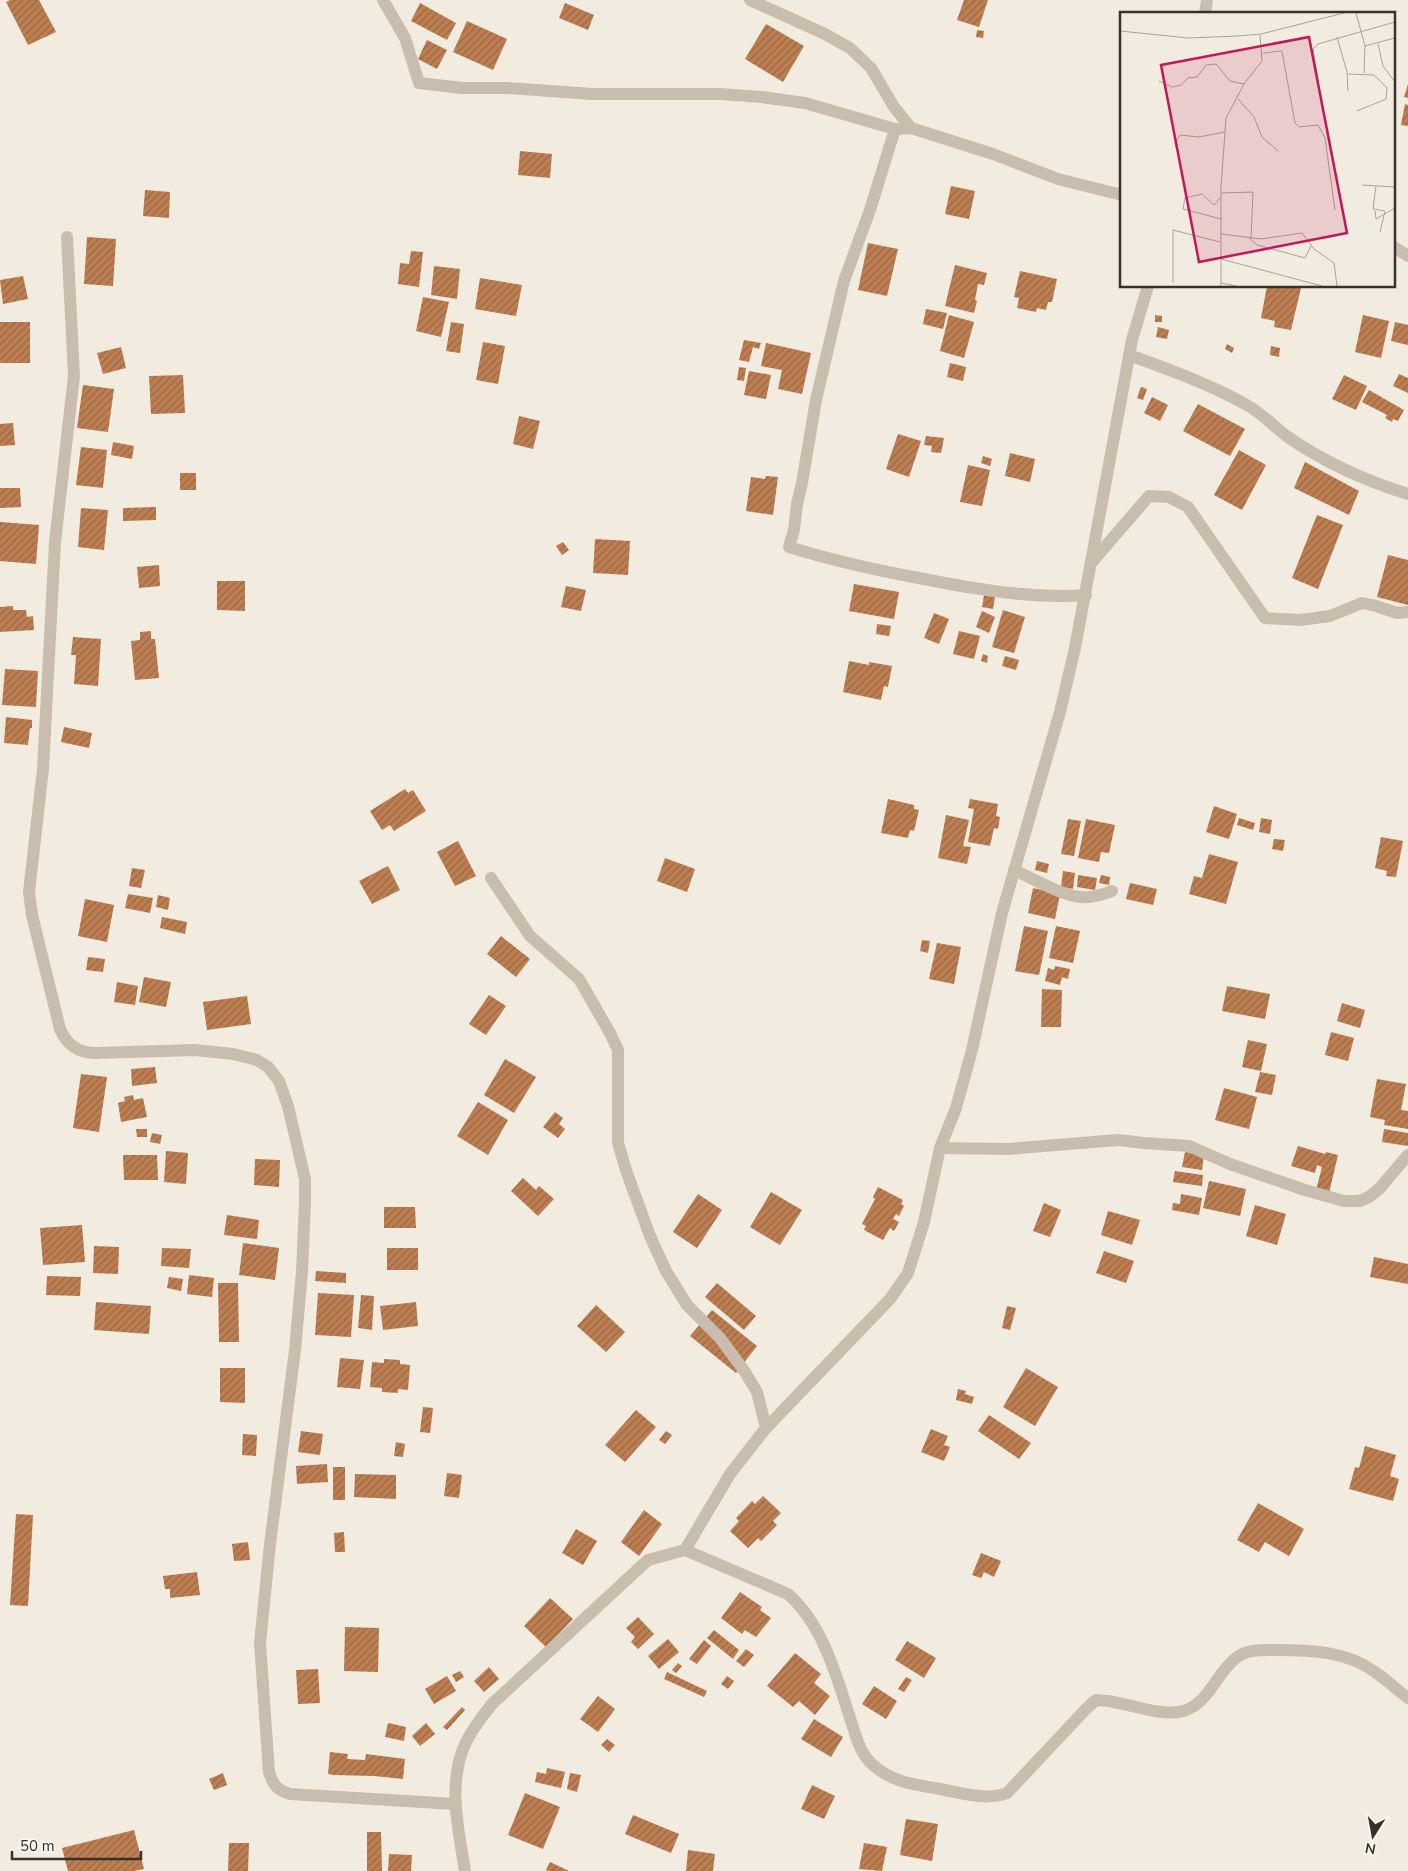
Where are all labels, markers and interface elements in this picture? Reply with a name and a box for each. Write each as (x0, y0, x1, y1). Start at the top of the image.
inset map (1120, 12, 1396, 288)
north arrow (1348, 1811, 1398, 1861)
scale bar (12, 1828, 141, 1860)
text: 50 m (20, 1836, 55, 1856)
text: N (1364, 1838, 1378, 1859)

